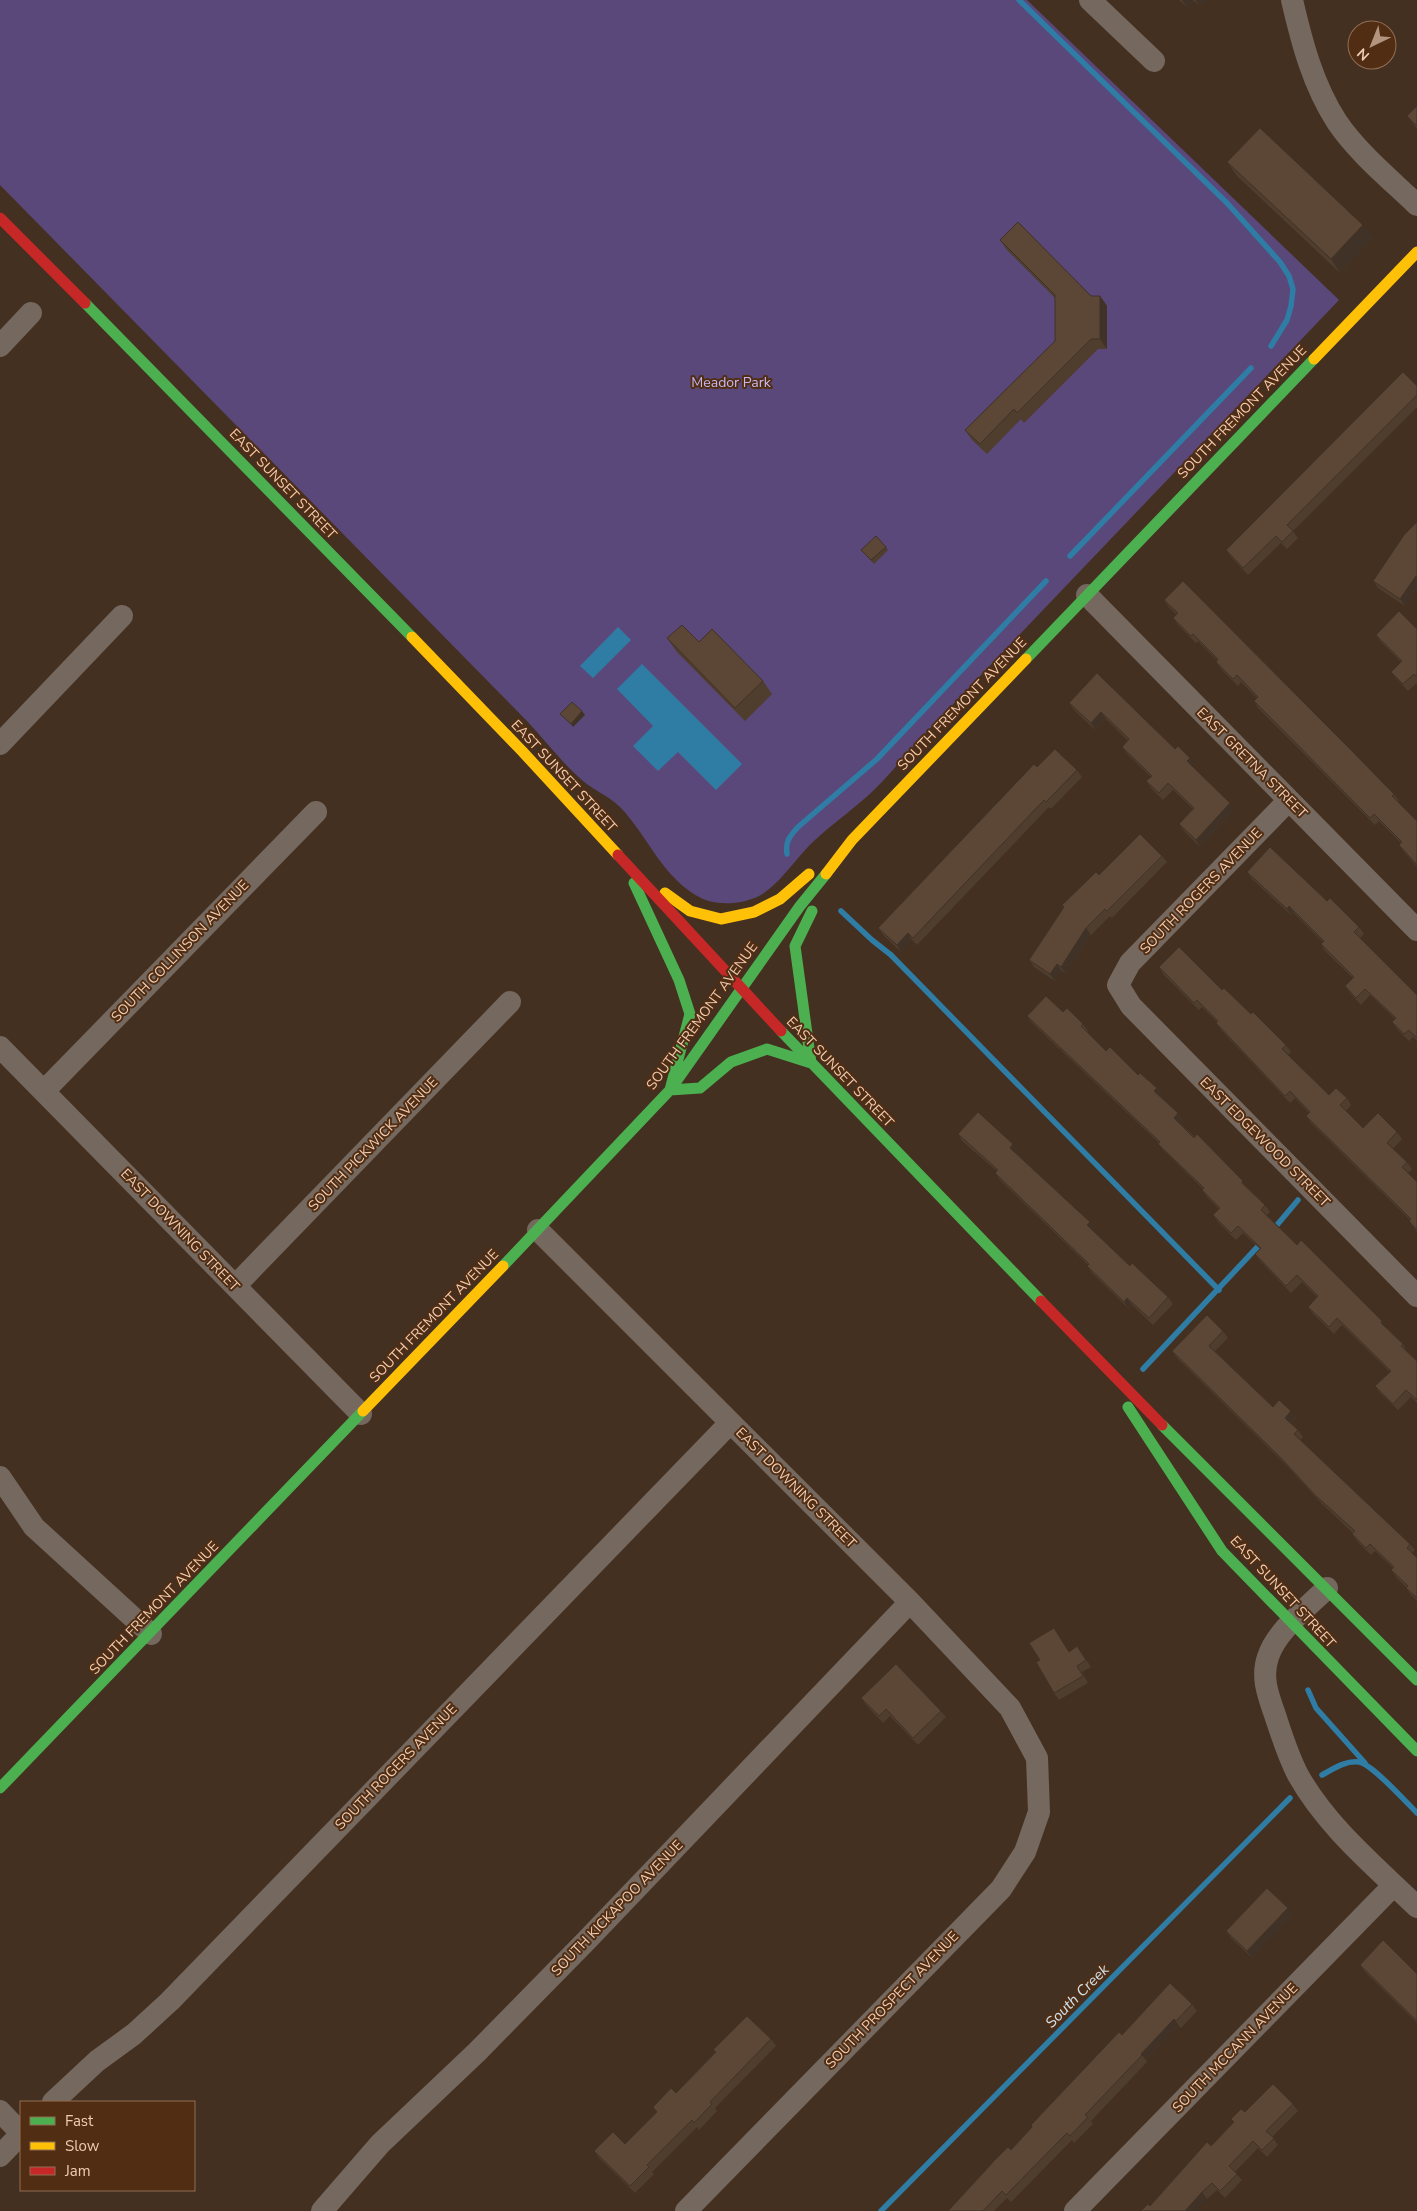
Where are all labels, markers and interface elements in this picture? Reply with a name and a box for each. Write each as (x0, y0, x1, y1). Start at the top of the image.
north arrow (1347, 20, 1397, 70)
text: N (1353, 44, 1374, 65)
street label: SOUTH FREMONT AVENUE (1173, 341, 1311, 483)
park label: Meador Park (691, 373, 772, 392)
street label: EAST SUNSET STREET (225, 425, 341, 544)
street label: SOUTH FREMONT AVENUE (893, 633, 1031, 775)
street label: EAST GRETNA STREET (1192, 703, 1312, 823)
street label: EAST SUNSET STREET (507, 716, 621, 837)
street label: SOUTH ROGERS AVENUE (1136, 824, 1266, 958)
street label: SOUTH COLLINSON AVENUE (107, 876, 253, 1026)
street label: SOUTH FREMONT AVENUE (642, 938, 762, 1094)
street label: EAST SUNSET STREET (782, 1013, 898, 1132)
street label: SOUTH PICKWICK AVENUE (304, 1073, 442, 1215)
street label: EAST EDGEWOOD STREET (1196, 1073, 1335, 1212)
street label: EAST DOWNING STREET (116, 1165, 244, 1296)
street label: SOUTH FREMONT AVENUE (365, 1245, 503, 1387)
street label: EAST DOWNING STREET (731, 1423, 861, 1553)
street label: EAST SUNSET STREET (1226, 1532, 1340, 1653)
street label: SOUTH FREMONT AVENUE (85, 1537, 223, 1679)
street label: SOUTH ROGERS AVENUE (331, 1700, 461, 1834)
street label: SOUTH KICKAPOO AVENUE (547, 1836, 687, 1980)
street label: SOUTH PROSPECT AVENUE (821, 1927, 963, 2073)
water label: South Creek (1041, 1959, 1114, 2032)
street label: SOUTH MCCANN AVENUE (1168, 1979, 1302, 2117)
legend (20, 2101, 195, 2191)
text: Fast (65, 2111, 94, 2131)
text: Slow (65, 2136, 100, 2156)
text: Jam (64, 2161, 91, 2181)

